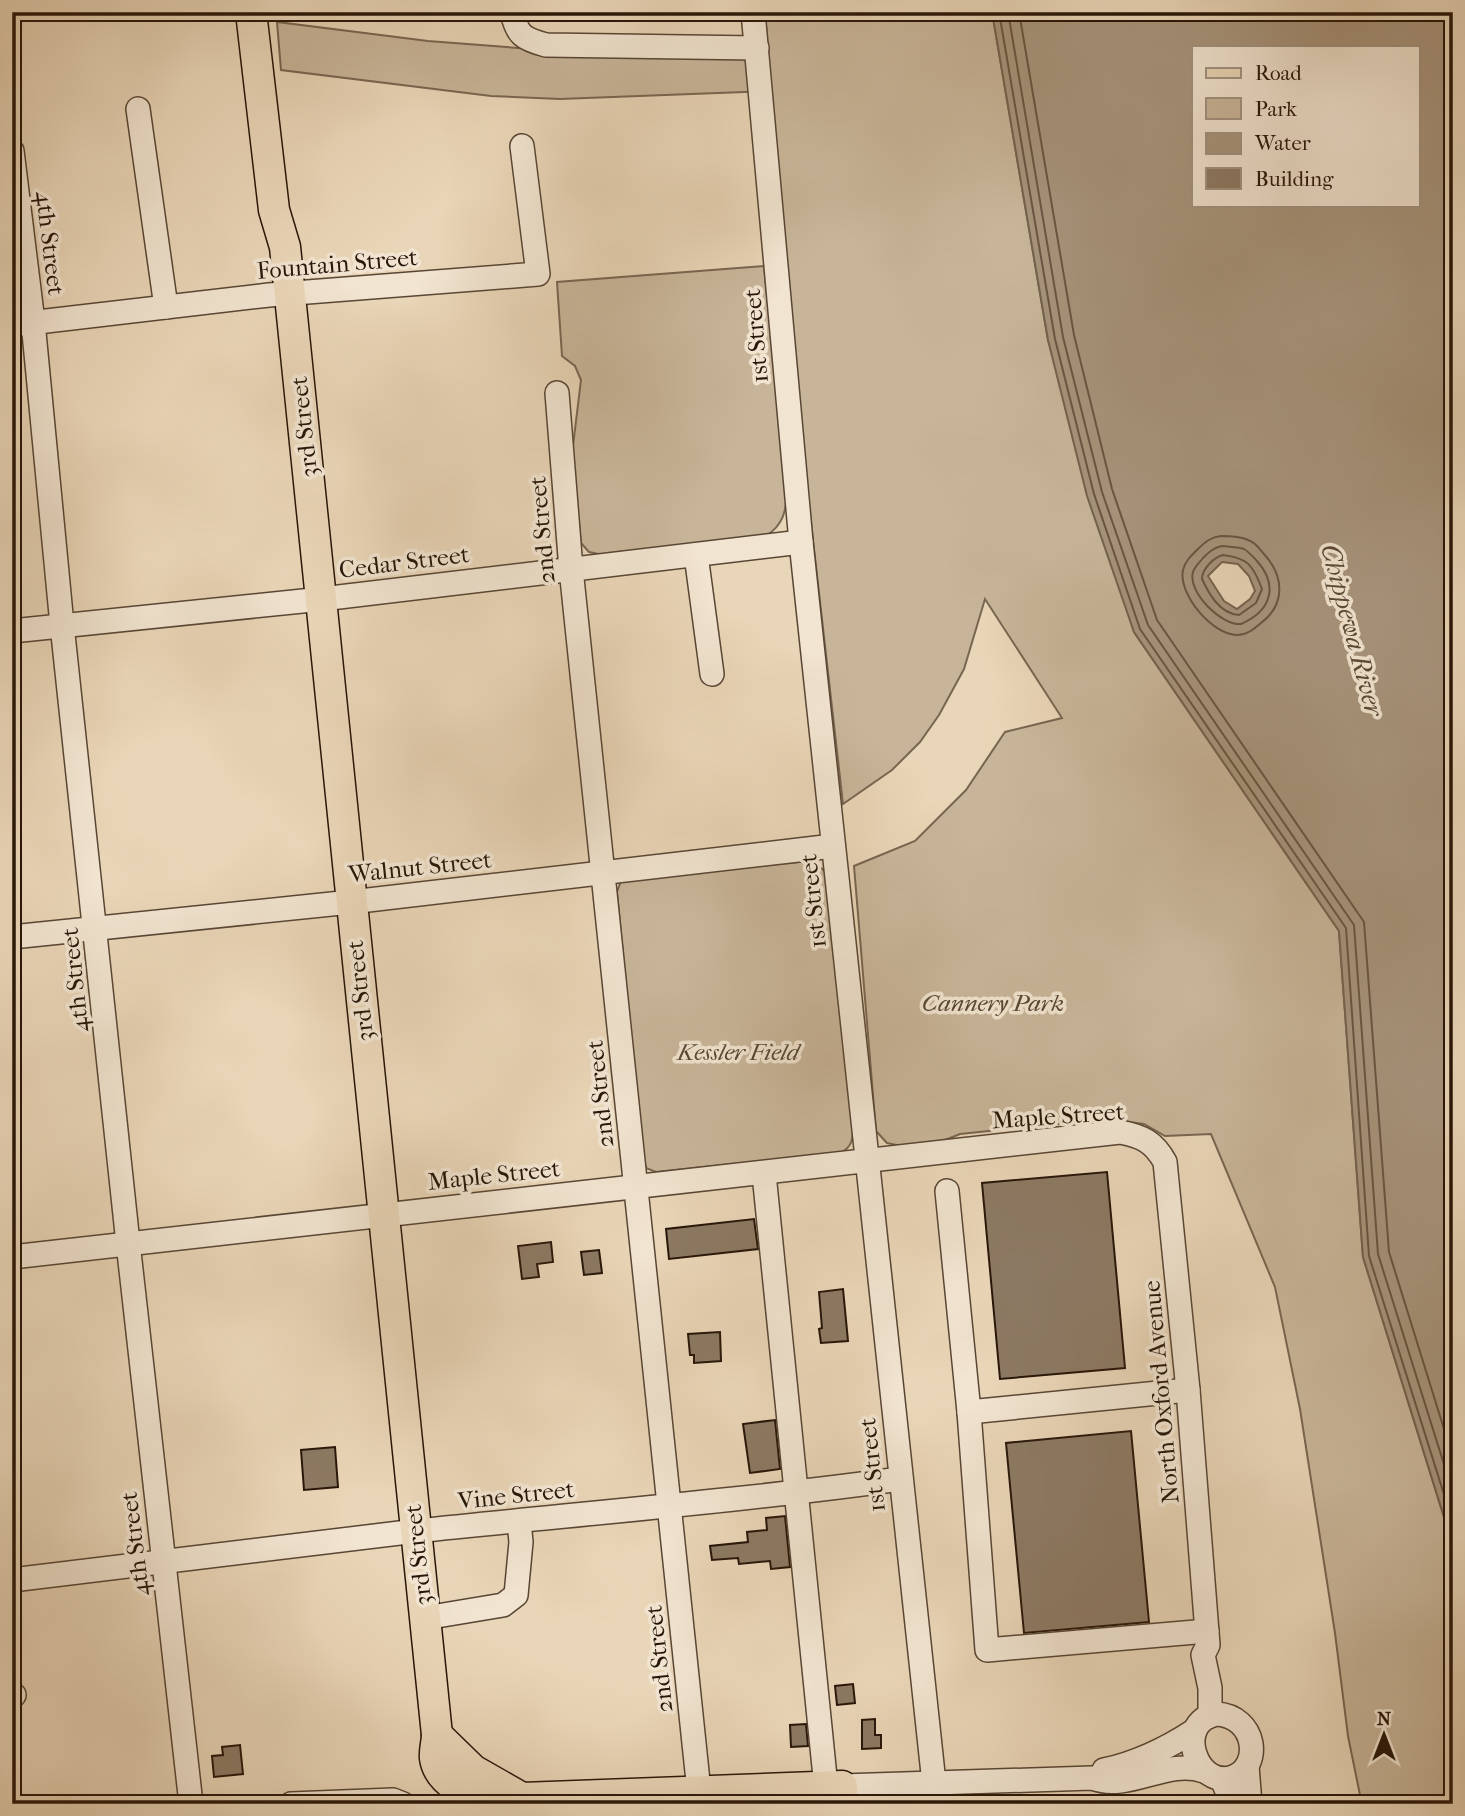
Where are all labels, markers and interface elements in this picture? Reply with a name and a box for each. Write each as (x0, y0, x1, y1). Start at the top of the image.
legend (1192, 46, 1420, 206)
text: Road (1255, 61, 1302, 85)
text: Park (1255, 97, 1297, 121)
text: Water (1254, 131, 1311, 155)
text: Building (1255, 167, 1334, 191)
street label: 4th Street (30, 189, 70, 297)
street label: Fountain Street (255, 243, 419, 285)
street label: 1st Street (738, 287, 774, 384)
street label: 3rd Street (285, 375, 323, 479)
street label: 2nd Street (523, 475, 561, 585)
street label: Cedar Street (337, 540, 471, 584)
water label: Chippewa River (1314, 541, 1390, 722)
street label: Walnut Street (346, 846, 493, 889)
street label: 1st Street (794, 852, 832, 949)
street label: 4th Street (56, 926, 94, 1034)
street label: 3rd Street (341, 939, 379, 1043)
park label: Cannery Park (922, 989, 1064, 1017)
park label: Kessler Field (675, 1038, 802, 1066)
street label: 2nd Street (580, 1039, 620, 1149)
street label: Maple Street (991, 1097, 1126, 1135)
street label: Maple Street (427, 1154, 562, 1196)
street label: North Oxford Avenue (1137, 1279, 1185, 1505)
street label: 1st Street (853, 1416, 891, 1513)
street label: Vine Street (455, 1475, 576, 1515)
street label: 4th Street (115, 1490, 155, 1598)
street label: 3rd Street (399, 1503, 437, 1607)
street label: 2nd Street (639, 1604, 679, 1714)
north arrow (1350, 1700, 1420, 1770)
text: N (1377, 1708, 1392, 1730)

